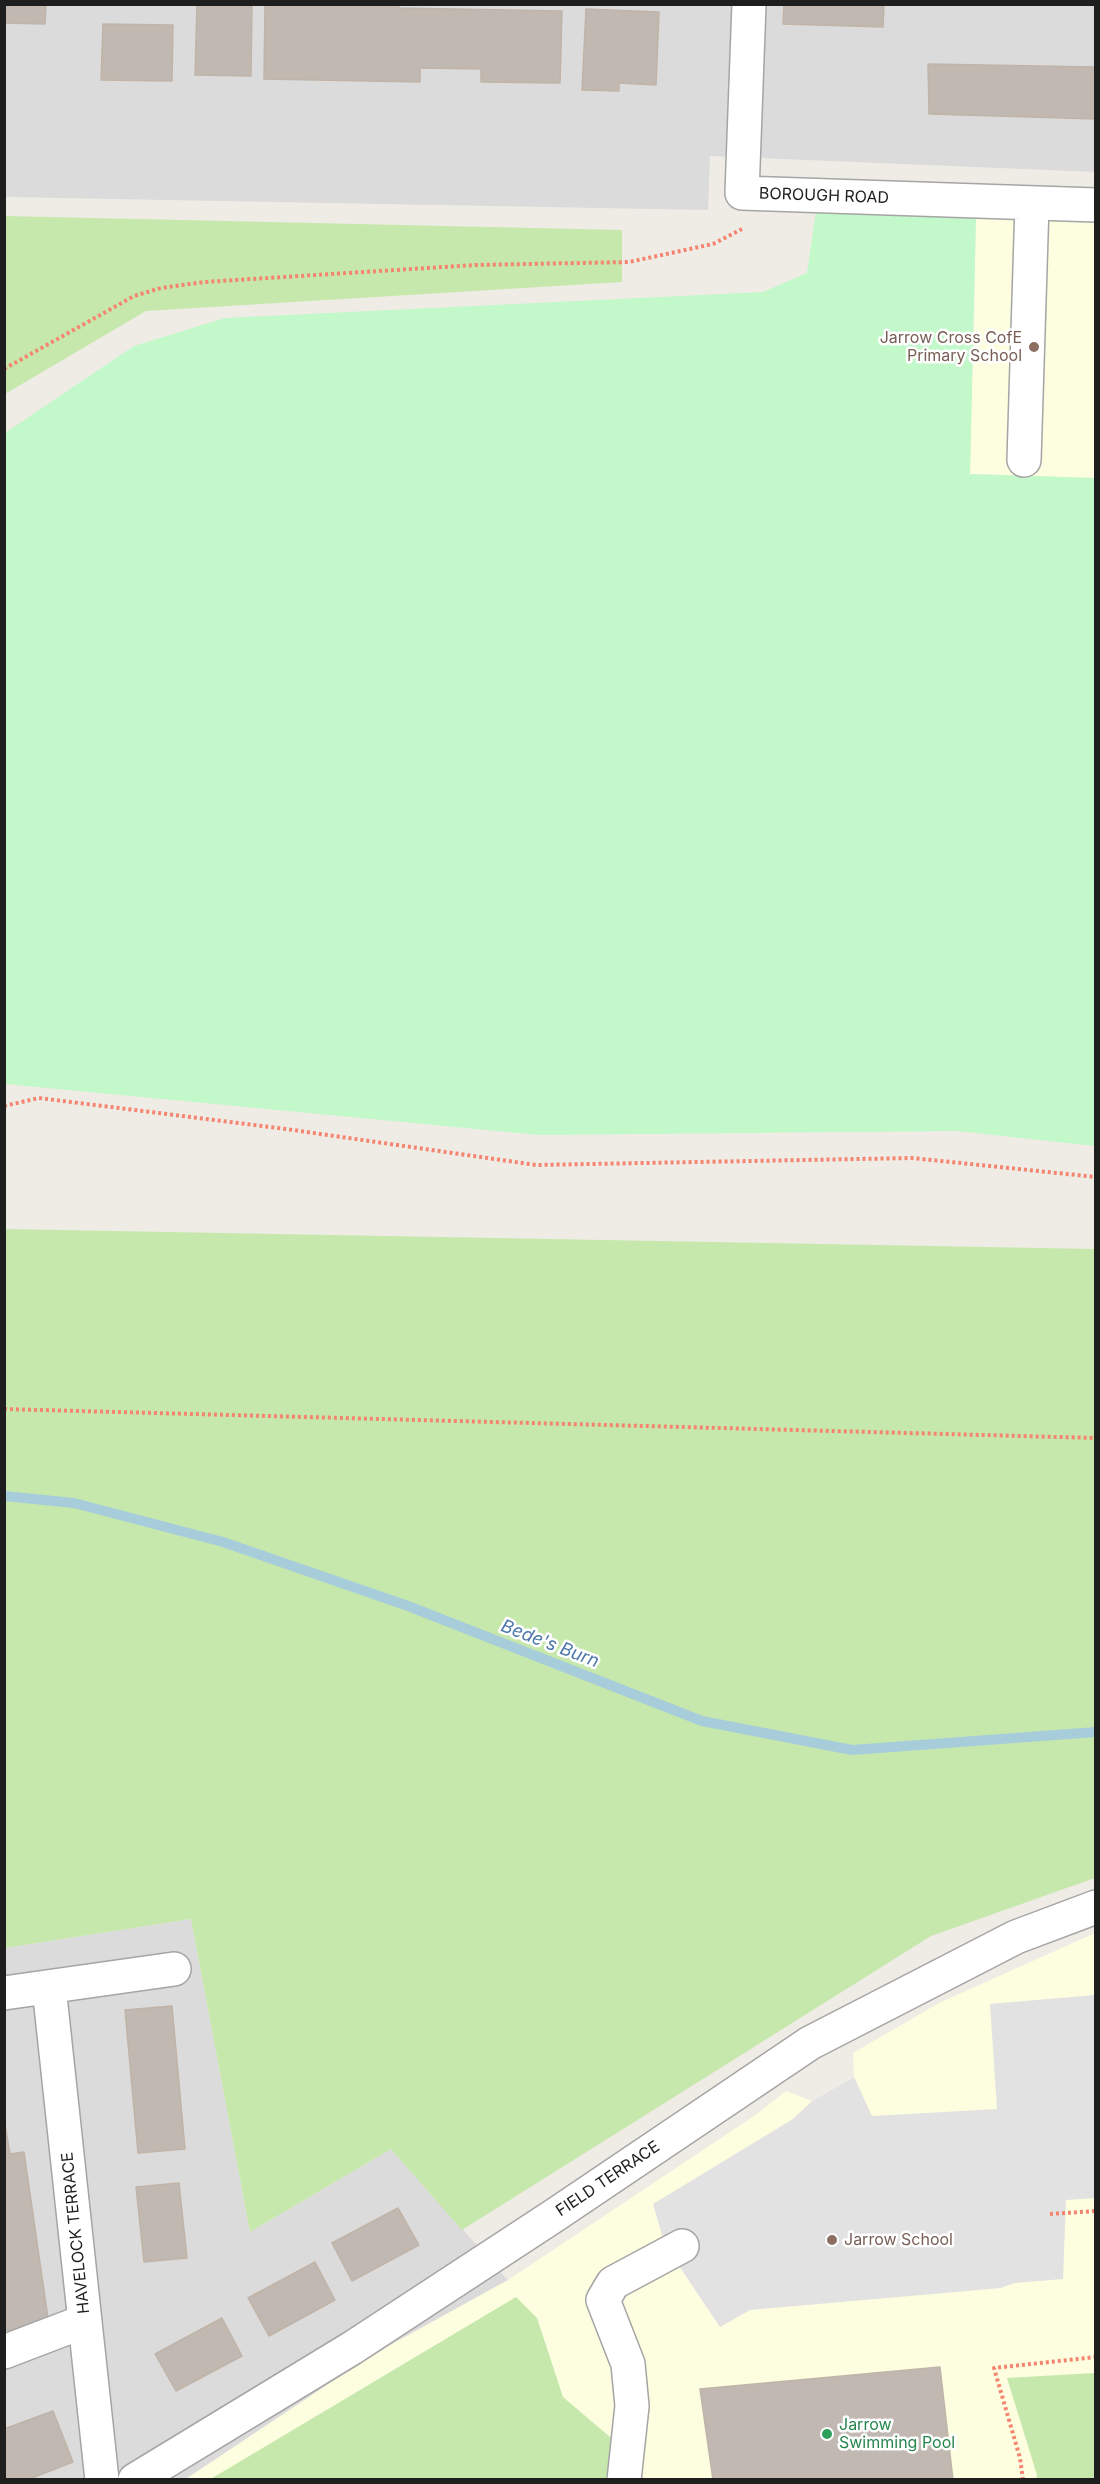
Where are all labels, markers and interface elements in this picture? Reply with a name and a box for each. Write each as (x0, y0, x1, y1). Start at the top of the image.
street label: BOROUGH ROAD (759, 184, 889, 208)
place label: Jarrow Cross CofE Primary School (880, 328, 1022, 366)
marker: Jarrow Cross CofE Primary School (1027, 340, 1041, 354)
water label: Bede's Burn (498, 1615, 602, 1673)
street label: FIELD TERRACE (553, 2137, 663, 2221)
street label: HAVELOCK TERRACE (58, 2151, 94, 2315)
place label: Jarrow School (844, 2230, 953, 2250)
marker: Jarrow School (825, 2233, 839, 2247)
place label: Jarrow Swimming Pool (839, 2415, 955, 2453)
marker: Jarrow Swimming Pool (820, 2427, 834, 2441)

